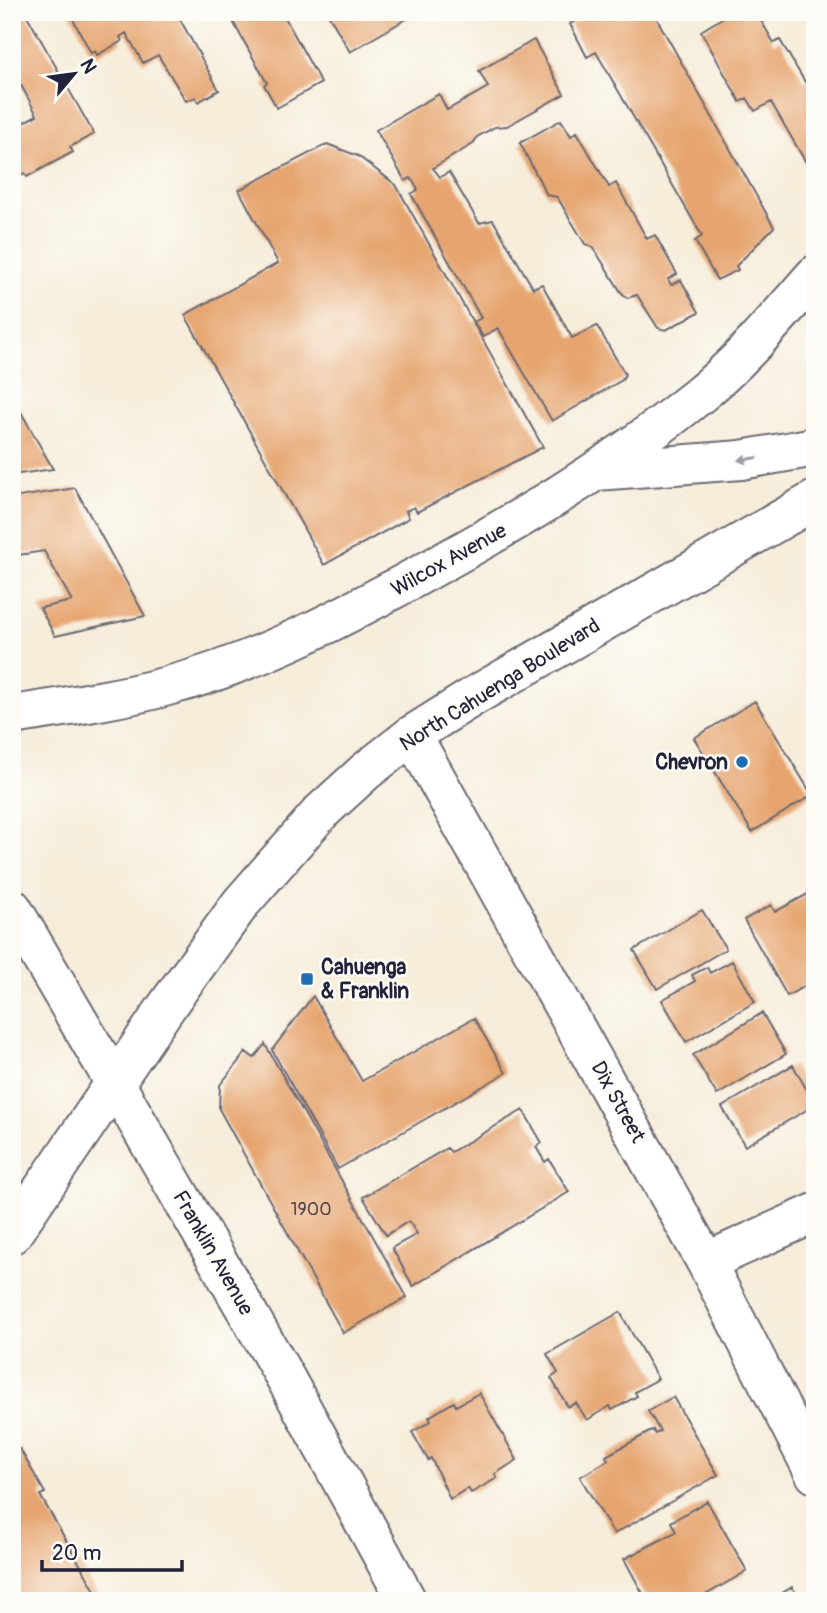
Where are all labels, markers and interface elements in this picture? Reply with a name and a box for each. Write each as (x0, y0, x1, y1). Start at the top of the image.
north arrow (38, 38, 108, 108)
text: N (74, 55, 102, 78)
one-way arrow (737, 454, 759, 465)
street label: Wilcox Avenue (386, 517, 512, 603)
street label: North Cahuenga Boulevard (395, 612, 605, 758)
place label: Chevron (655, 749, 728, 776)
marker: Chevron (734, 754, 750, 770)
place label: Cahuenga & Franklin (321, 954, 409, 1005)
marker: Cahuenga & Franklin (299, 971, 315, 987)
street label: Dix Street (585, 1057, 652, 1148)
street label: Franklin Avenue (166, 1186, 260, 1321)
house number: 1900 (291, 1198, 331, 1221)
scale bar (42, 1529, 182, 1573)
text: 20 m (52, 1540, 101, 1567)

